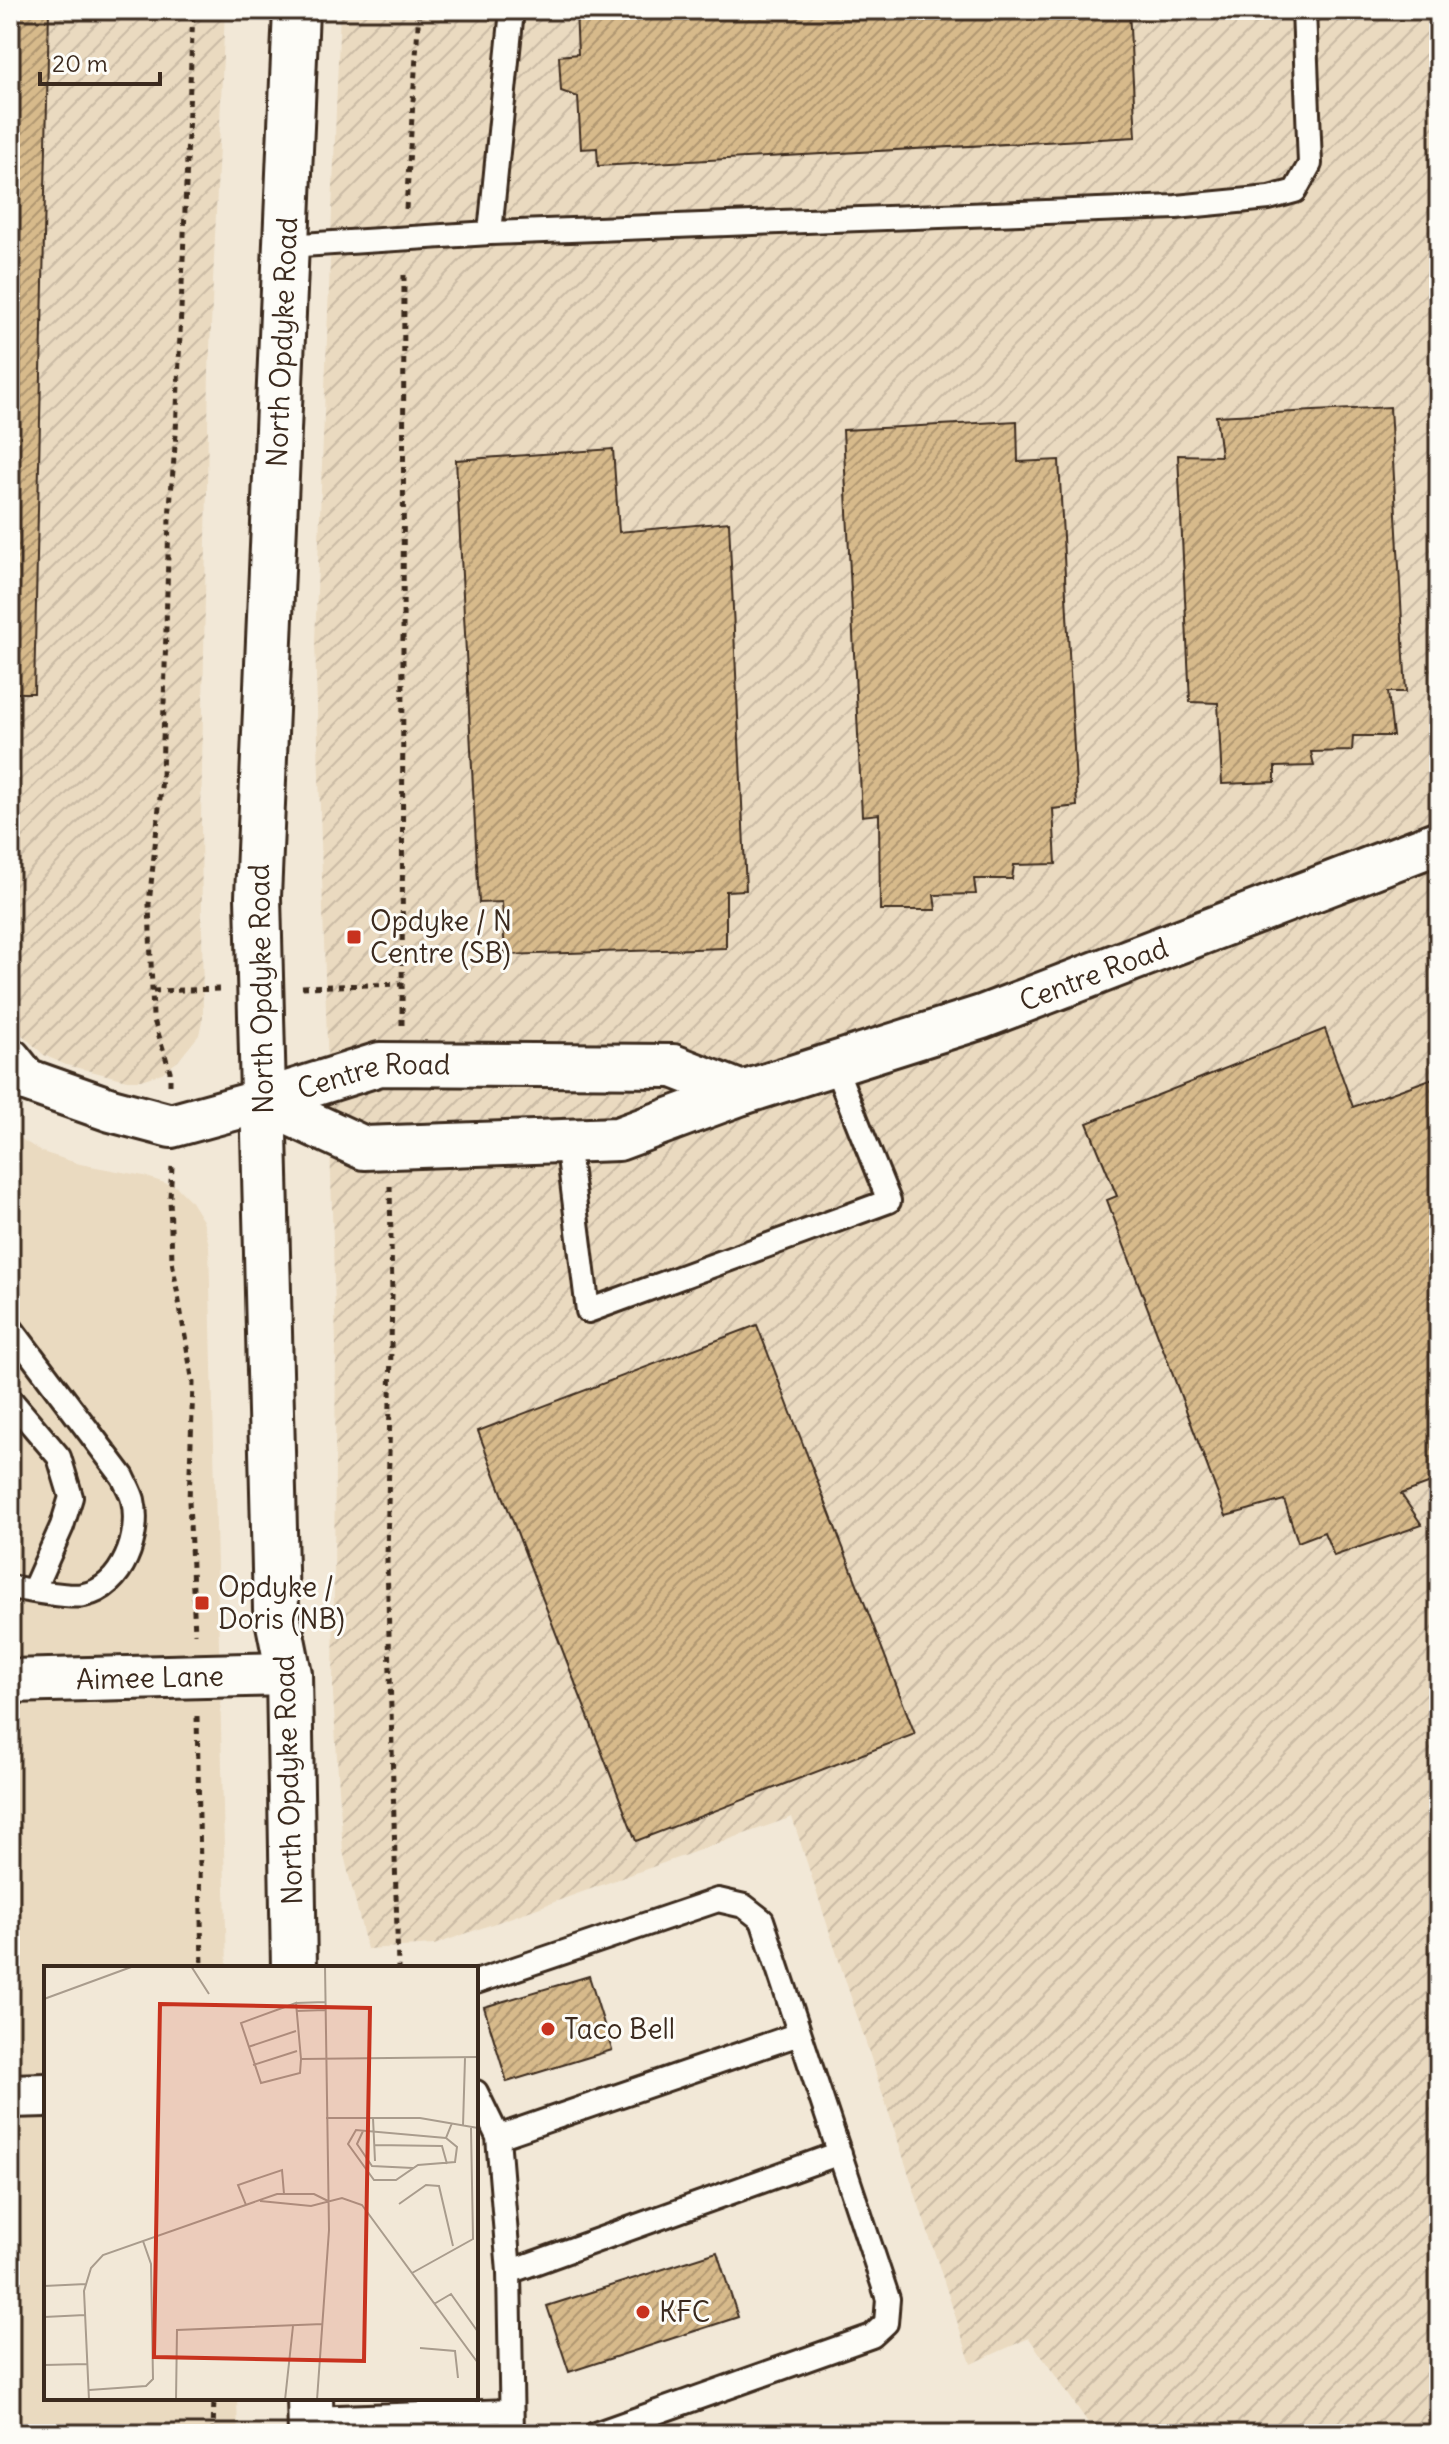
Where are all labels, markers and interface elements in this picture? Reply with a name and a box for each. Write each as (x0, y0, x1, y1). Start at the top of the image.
scale bar (40, 36, 160, 86)
text: 20 m (52, 48, 108, 78)
street label: North Opdyke Road (258, 216, 305, 468)
street label: North Opdyke Road (241, 864, 281, 1114)
place label: Opdyke / N Centre (SB) (370, 903, 512, 971)
marker: Opdyke / N Centre (SB) (345, 928, 363, 946)
street label: Centre Road (1014, 930, 1173, 1019)
street label: Centre Road (293, 1046, 450, 1107)
place label: Opdyke / Doris (NB) (218, 1569, 345, 1637)
marker: Opdyke / Doris (NB) (193, 1594, 211, 1612)
street label: North Opdyke Road (266, 1654, 310, 1906)
street label: Aimee Lane (76, 1658, 224, 1697)
inset map (44, 1966, 478, 2400)
place label: Taco Bell (564, 2011, 675, 2047)
marker: Taco Bell (539, 2020, 557, 2038)
place label: KFC (659, 2294, 710, 2330)
marker: KFC (634, 2303, 652, 2321)

